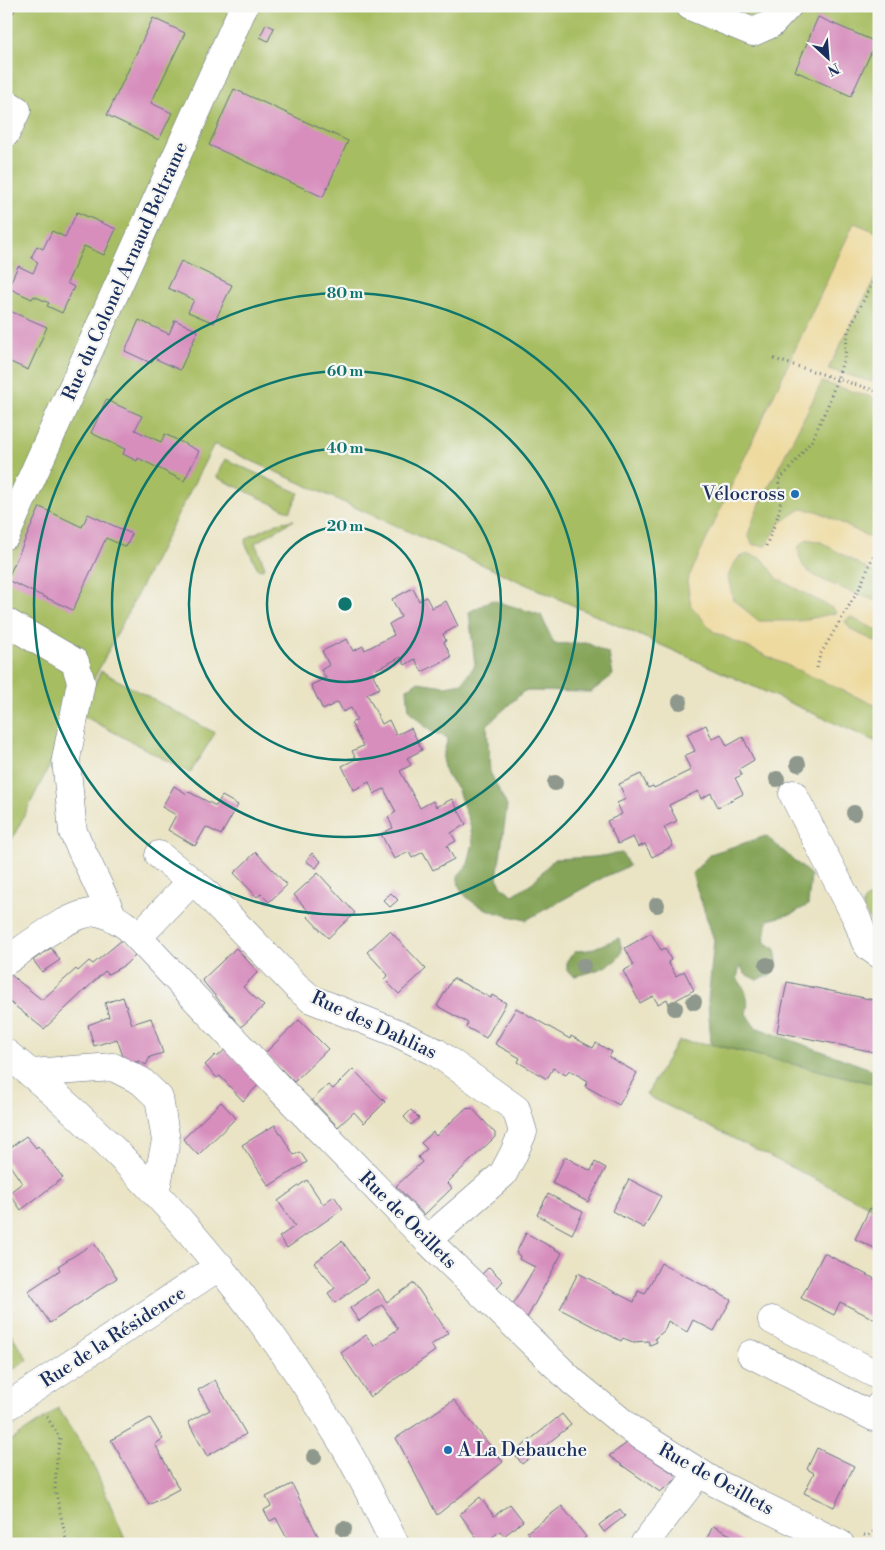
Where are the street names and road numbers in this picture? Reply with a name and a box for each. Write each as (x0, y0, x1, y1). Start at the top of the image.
street label: Rue du Colonel Arnaud Beltrame (57, 138, 193, 404)
street label: Rue des Dahlias (307, 985, 441, 1065)
street label: Rue de Oeillets (354, 1166, 462, 1274)
street label: Rue de la Résidence (36, 1281, 190, 1393)
street label: Rue de Oeillets (654, 1437, 778, 1521)

